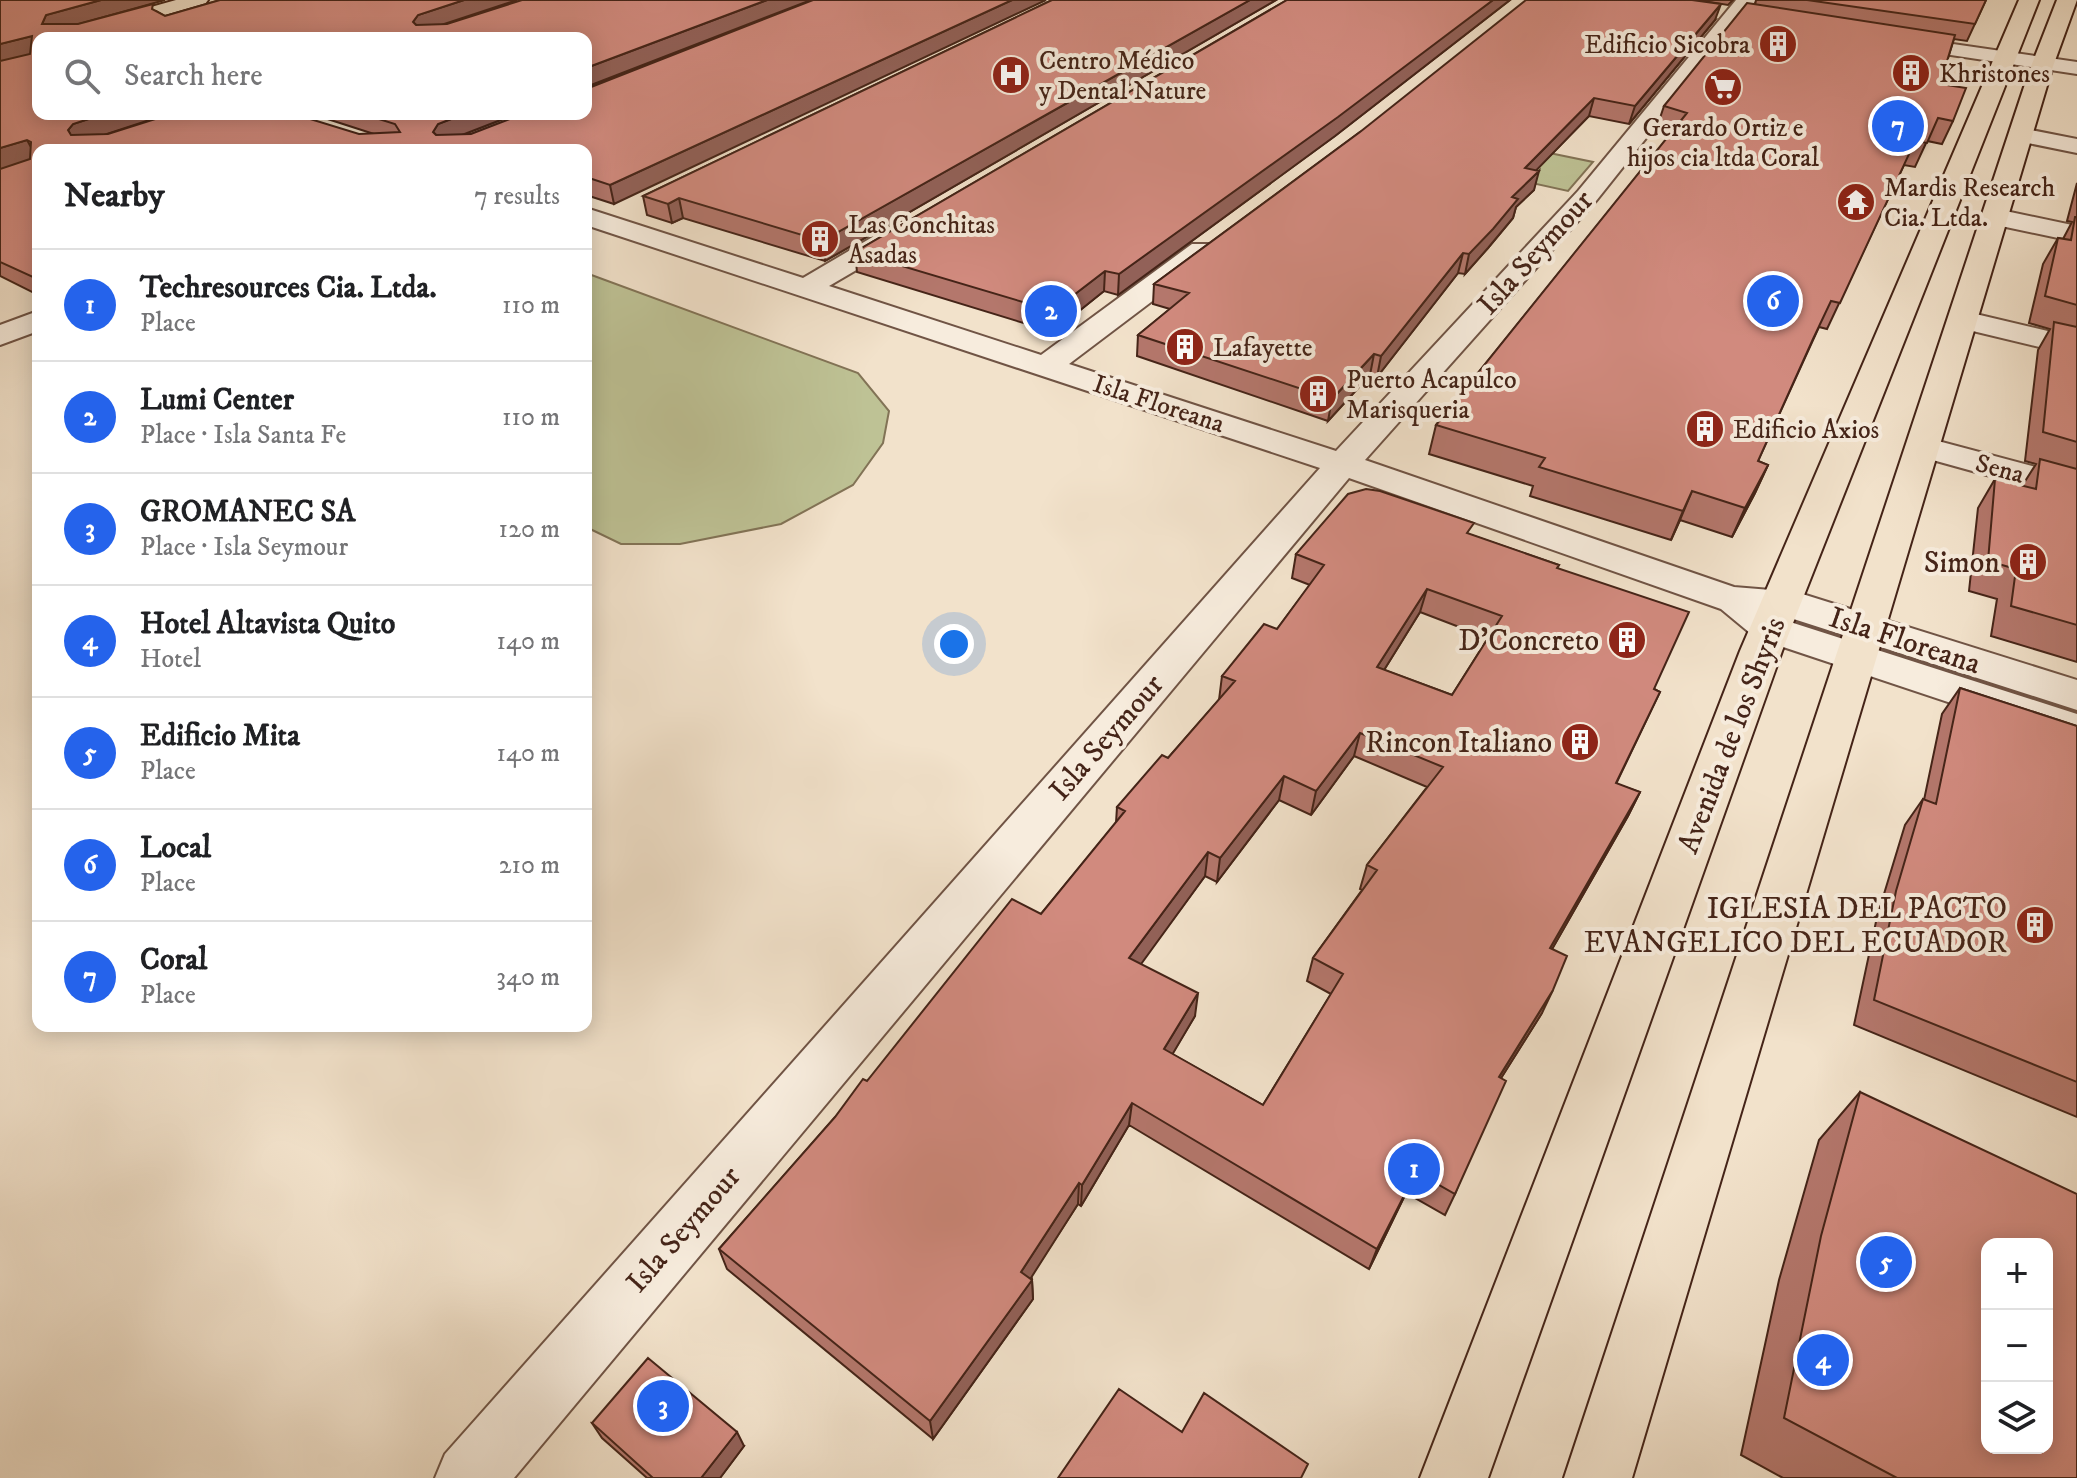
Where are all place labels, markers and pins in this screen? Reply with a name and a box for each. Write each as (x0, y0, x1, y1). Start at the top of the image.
building icon: Edificio Sicobra (1757, 23, 1799, 65)
place label: Edificio Sicobra (1584, 29, 1750, 62)
place label: Centro Médico y Dental Nature (1039, 45, 1206, 108)
building icon: Khristones (1890, 52, 1932, 94)
hospital icon: Centro Médico y Dental Nature (990, 54, 1032, 96)
place label: Khristones (1939, 58, 2050, 91)
supermarket icon: Gerardo Ortiz e hijos cia ltda Coral (1702, 66, 1744, 108)
pin: 7 (1872, 96, 1924, 156)
place label: Gerardo Ortiz e hijos cia ltda Coral (1627, 112, 1819, 175)
place label: Mardis Research Cia. Ltda. (1884, 172, 2056, 235)
temple icon: Mardis Research Cia. Ltda. (1835, 181, 1877, 223)
place label: Las Conchitas Asadas (848, 209, 995, 272)
building icon: Las Conchitas Asadas (799, 218, 841, 260)
pin: 6 (1747, 271, 1799, 331)
pin: 2 (1025, 281, 1077, 341)
building icon: Lafayette (1164, 326, 1206, 368)
place label: Lafayette (1213, 332, 1313, 365)
place label: Puerto Acapulco Marisqueria (1346, 364, 1517, 427)
building icon: Puerto Acapulco Marisqueria (1297, 373, 1339, 415)
building icon: Edificio Axios (1684, 408, 1726, 450)
place label: Edificio Axios (1733, 414, 1879, 447)
building icon: Simon (2007, 541, 2049, 583)
place label: Simon (1924, 545, 2000, 582)
building icon: D'Concreto (1606, 619, 1648, 661)
place label: D'Concreto (1458, 623, 1599, 660)
building icon: Rincon Italiano (1559, 721, 1601, 763)
place label: Rincon Italiano (1365, 725, 1552, 762)
place label: IGLESIA DEL PACTO EVANGELICO DEL ECUADOR (1584, 891, 2007, 962)
building icon: IGLESIA DEL PACTO EVANGELICO DEL ECUADOR (2014, 904, 2056, 946)
pin: 1 (1388, 1139, 1440, 1199)
pin: 5 (1860, 1232, 1912, 1292)
pin: 4 (1797, 1330, 1849, 1390)
pin: 3 (637, 1376, 689, 1436)

